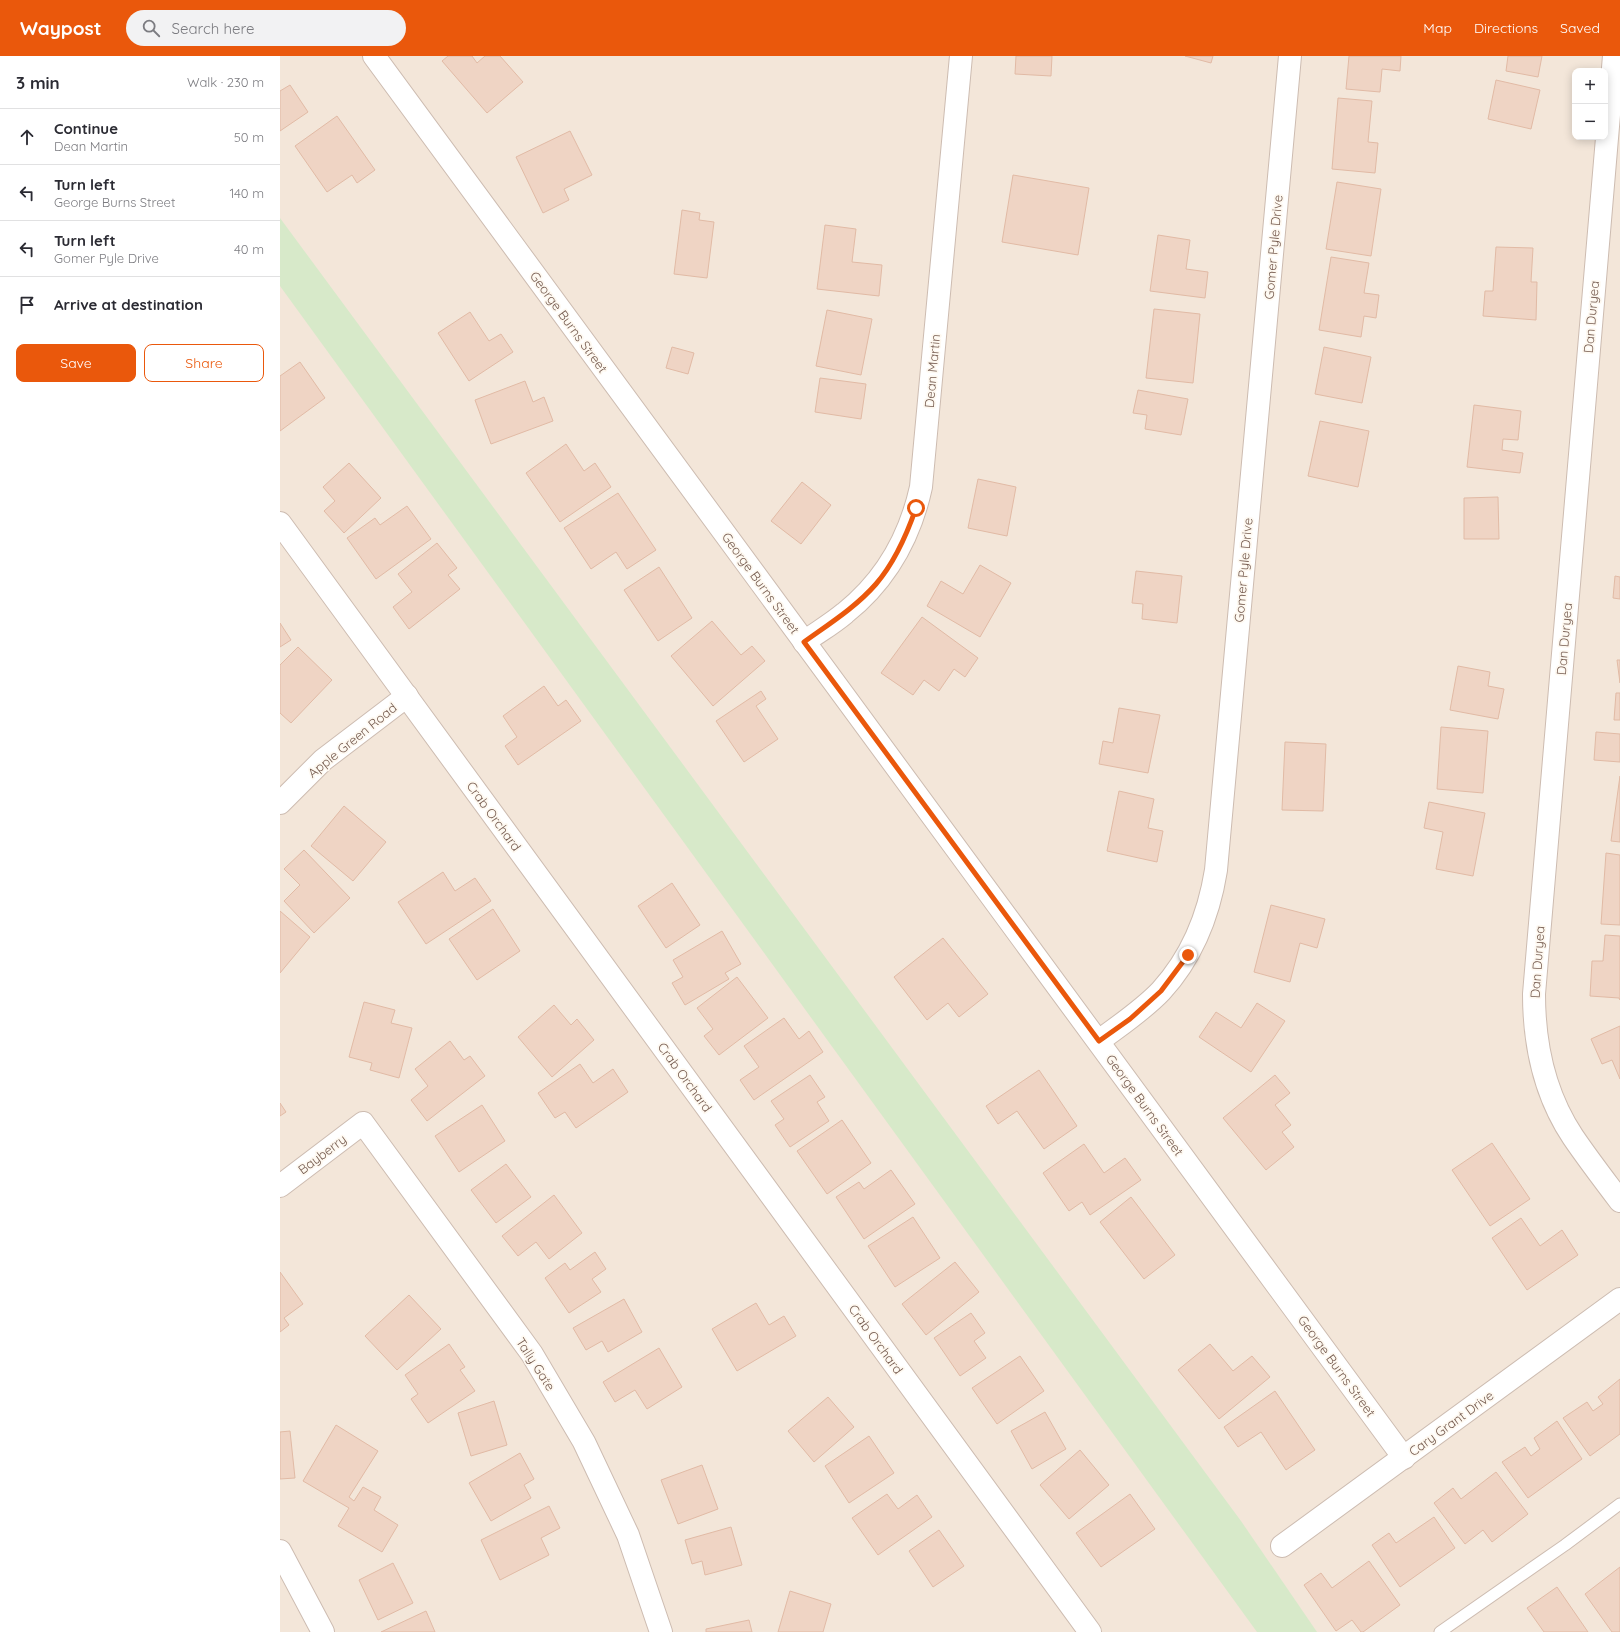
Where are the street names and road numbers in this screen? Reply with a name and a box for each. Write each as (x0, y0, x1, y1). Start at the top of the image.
street label: Gomer Pyle Drive (1260, 194, 1286, 300)
street label: George Burns Street (527, 268, 611, 376)
street label: Dan Duryea (1580, 280, 1602, 354)
street label: Dean Martin (921, 333, 943, 409)
street label: Gomer Pyle Drive (1230, 517, 1256, 623)
street label: George Burns Street (719, 529, 803, 637)
street label: Dan Duryea (1553, 602, 1575, 676)
street label: Apple Green Road (304, 699, 400, 781)
street label: Crab Orchard (463, 778, 525, 854)
street label: Dan Duryea (1526, 925, 1548, 999)
street label: Crab Orchard (654, 1039, 716, 1115)
street label: George Burns Street (1103, 1051, 1187, 1159)
street label: Bayberry (295, 1131, 349, 1177)
street label: Crab Orchard (845, 1301, 907, 1377)
street label: George Burns Street (1295, 1312, 1379, 1420)
street label: Tally Gate (513, 1335, 559, 1393)
street label: Cary Grant Drive (1406, 1387, 1496, 1459)

